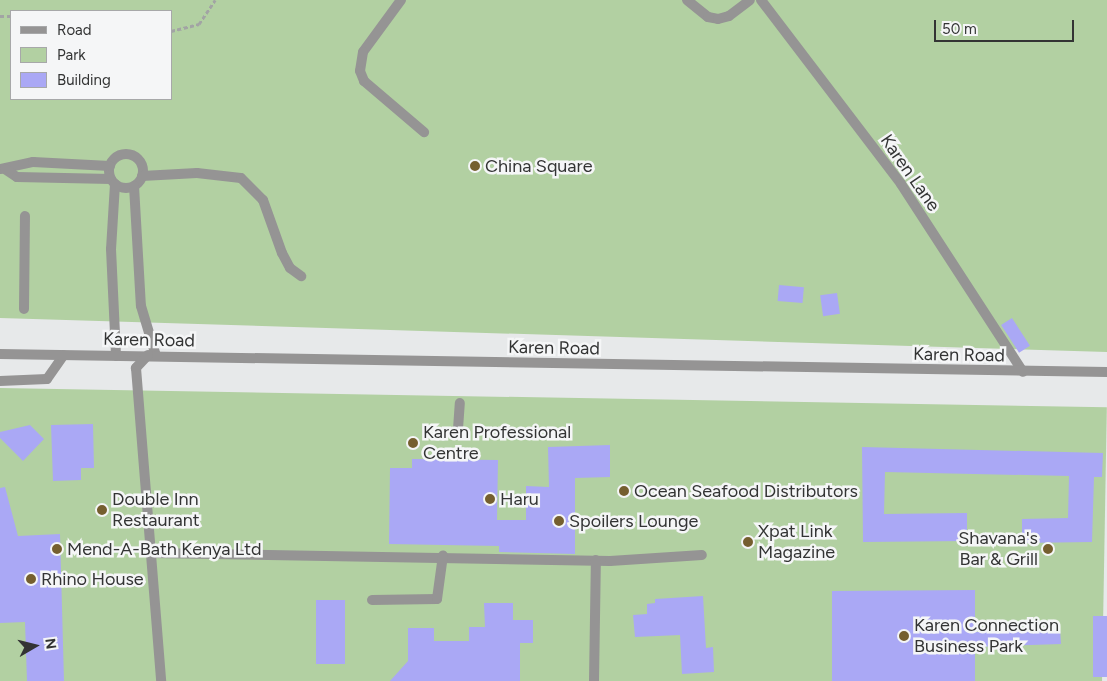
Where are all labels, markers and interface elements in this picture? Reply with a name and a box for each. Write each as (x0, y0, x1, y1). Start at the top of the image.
legend (10, 10, 172, 100)
scale bar (937, 10, 1077, 42)
text: 50 m (942, 20, 977, 38)
text: Road (57, 21, 92, 39)
text: Park (57, 46, 86, 64)
text: Building (57, 71, 111, 89)
street label: Karen Lane (876, 130, 944, 216)
place label: China Square (485, 155, 592, 177)
marker: China Square (469, 160, 481, 172)
street label: Karen Road (103, 328, 195, 352)
street label: Karen Road (508, 336, 600, 360)
street label: Karen Road (913, 343, 1005, 367)
place label: Karen Professional Centre (423, 422, 571, 464)
marker: Karen Professional Centre (407, 437, 419, 449)
place label: Ocean Seafood Distributors (634, 480, 858, 502)
marker: Ocean Seafood Distributors (618, 485, 630, 497)
place label: Haru (500, 488, 539, 510)
place label: Double Inn Restaurant (112, 489, 200, 532)
marker: Haru (484, 493, 496, 505)
marker: Double Inn Restaurant (96, 504, 108, 516)
place label: Spoilers Lounge (569, 510, 698, 532)
marker: Spoilers Lounge (553, 515, 565, 527)
place label: Xpat Link Magazine (758, 521, 835, 564)
place label: Shavana's Bar & Grill (958, 528, 1038, 570)
marker: Xpat Link Magazine (742, 536, 754, 548)
place label: Mend-A-Bath Kenya Ltd (67, 538, 261, 560)
marker: Mend-A-Bath Kenya Ltd (51, 543, 63, 555)
marker: Shavana's Bar & Grill (1042, 543, 1054, 555)
place label: Rhino House (41, 568, 144, 590)
marker: Rhino House (25, 573, 37, 585)
place label: Karen Connection Business Park (914, 615, 1059, 658)
north arrow (10, 621, 60, 671)
marker: Karen Connection Business Park (898, 630, 910, 642)
text: N (41, 637, 60, 650)

